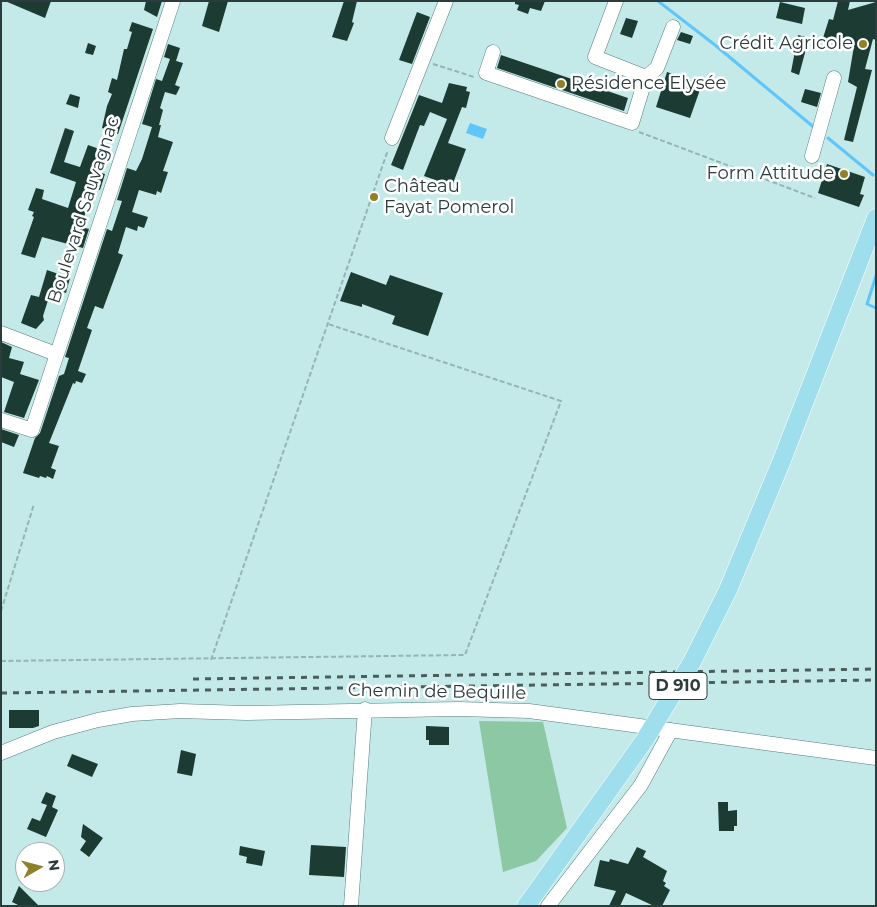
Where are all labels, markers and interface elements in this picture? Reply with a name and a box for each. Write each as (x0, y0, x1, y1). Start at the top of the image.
place label: Crédit Agricole (719, 33, 853, 55)
marker: Crédit Agricole (857, 38, 869, 50)
place label: Résidence Elysée (571, 73, 726, 95)
marker: Résidence Elysée (555, 78, 567, 90)
street label: Boulevard Sauvagnac (44, 114, 124, 306)
place label: Form Attitude (706, 163, 834, 185)
marker: Form Attitude (838, 168, 850, 180)
place label: Château Fayat Pomerol (384, 176, 514, 218)
marker: Château Fayat Pomerol (368, 191, 380, 203)
road number: D 910 (649, 672, 707, 699)
street label: Chemin de Bequille (348, 680, 526, 704)
north arrow (15, 842, 65, 892)
text: N (44, 858, 64, 872)

